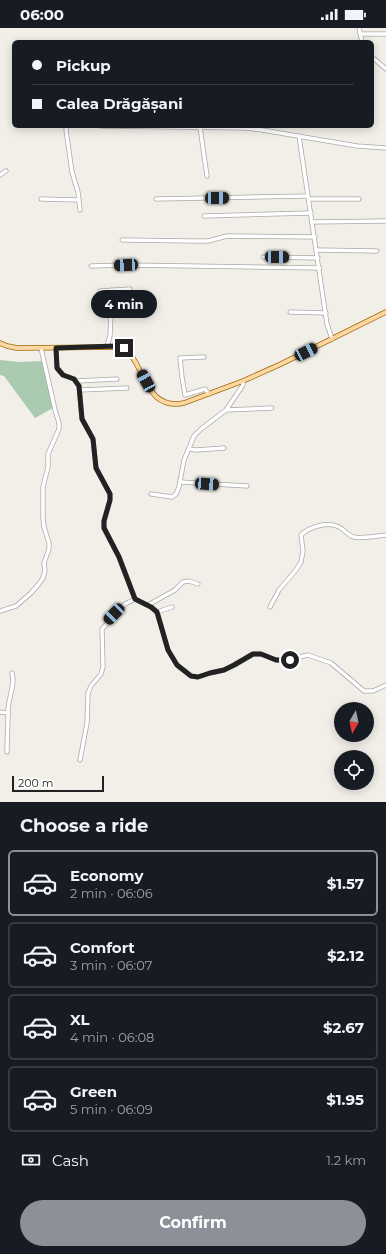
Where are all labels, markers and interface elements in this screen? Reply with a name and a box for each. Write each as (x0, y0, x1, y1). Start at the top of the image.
text: 06:00 (20, 5, 64, 24)
text: Pickup (56, 56, 111, 75)
text: Calea Drăgășani (56, 94, 183, 113)
car (205, 192, 229, 204)
car (265, 251, 289, 263)
car (114, 258, 138, 272)
callout: 4 min (91, 290, 157, 318)
text: 4 min (104, 296, 144, 312)
route end (115, 339, 133, 357)
car (293, 341, 319, 363)
car (135, 368, 157, 394)
car (195, 477, 219, 491)
car (101, 601, 127, 627)
route start (281, 651, 299, 669)
north arrow (334, 702, 374, 742)
map controls (334, 702, 374, 790)
button: locate (334, 750, 374, 790)
scale bar (12, 774, 104, 793)
text: 200 m (18, 776, 53, 790)
text: Choose a ride (20, 815, 148, 837)
icon: car (22, 865, 58, 901)
text: Economy (70, 866, 143, 885)
text: $1.57 (327, 874, 364, 893)
text: 2 min · 06:06 (70, 885, 153, 901)
icon: car (22, 937, 58, 973)
text: Comfort (70, 938, 135, 957)
text: $2.12 (327, 946, 364, 965)
text: 3 min · 06:07 (70, 957, 152, 973)
icon: car (22, 1009, 58, 1045)
text: XL (70, 1010, 89, 1029)
text: $2.67 (323, 1018, 364, 1037)
text: 4 min · 06:08 (70, 1029, 154, 1045)
icon: car (22, 1081, 58, 1117)
text: Green (70, 1082, 117, 1101)
text: $1.95 (326, 1090, 364, 1109)
text: 5 min · 06:09 (70, 1101, 153, 1117)
icon: cash (20, 1149, 42, 1171)
text: Cash (52, 1151, 89, 1170)
text: 1.2 km (326, 1152, 366, 1168)
button: Confirm (20, 1200, 366, 1246)

